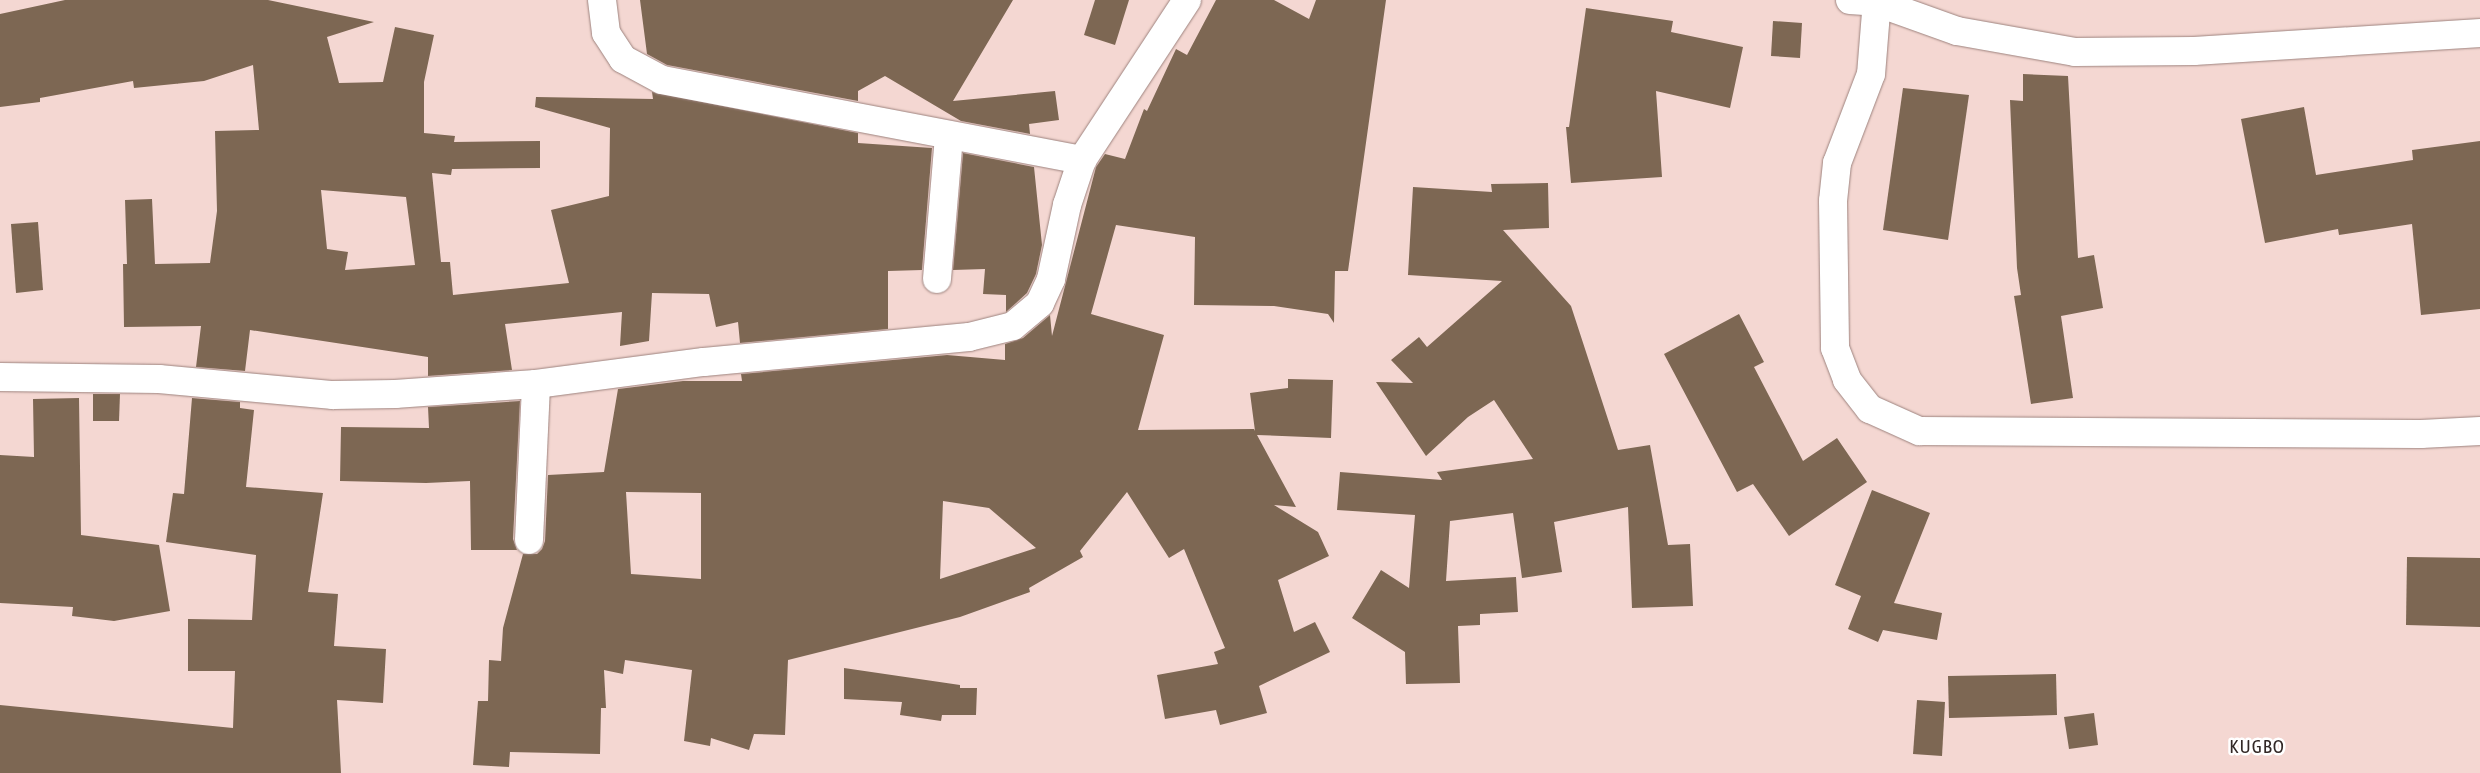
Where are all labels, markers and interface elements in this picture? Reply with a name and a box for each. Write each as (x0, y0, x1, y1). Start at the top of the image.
district label: KUGBO (2229, 736, 2285, 758)

